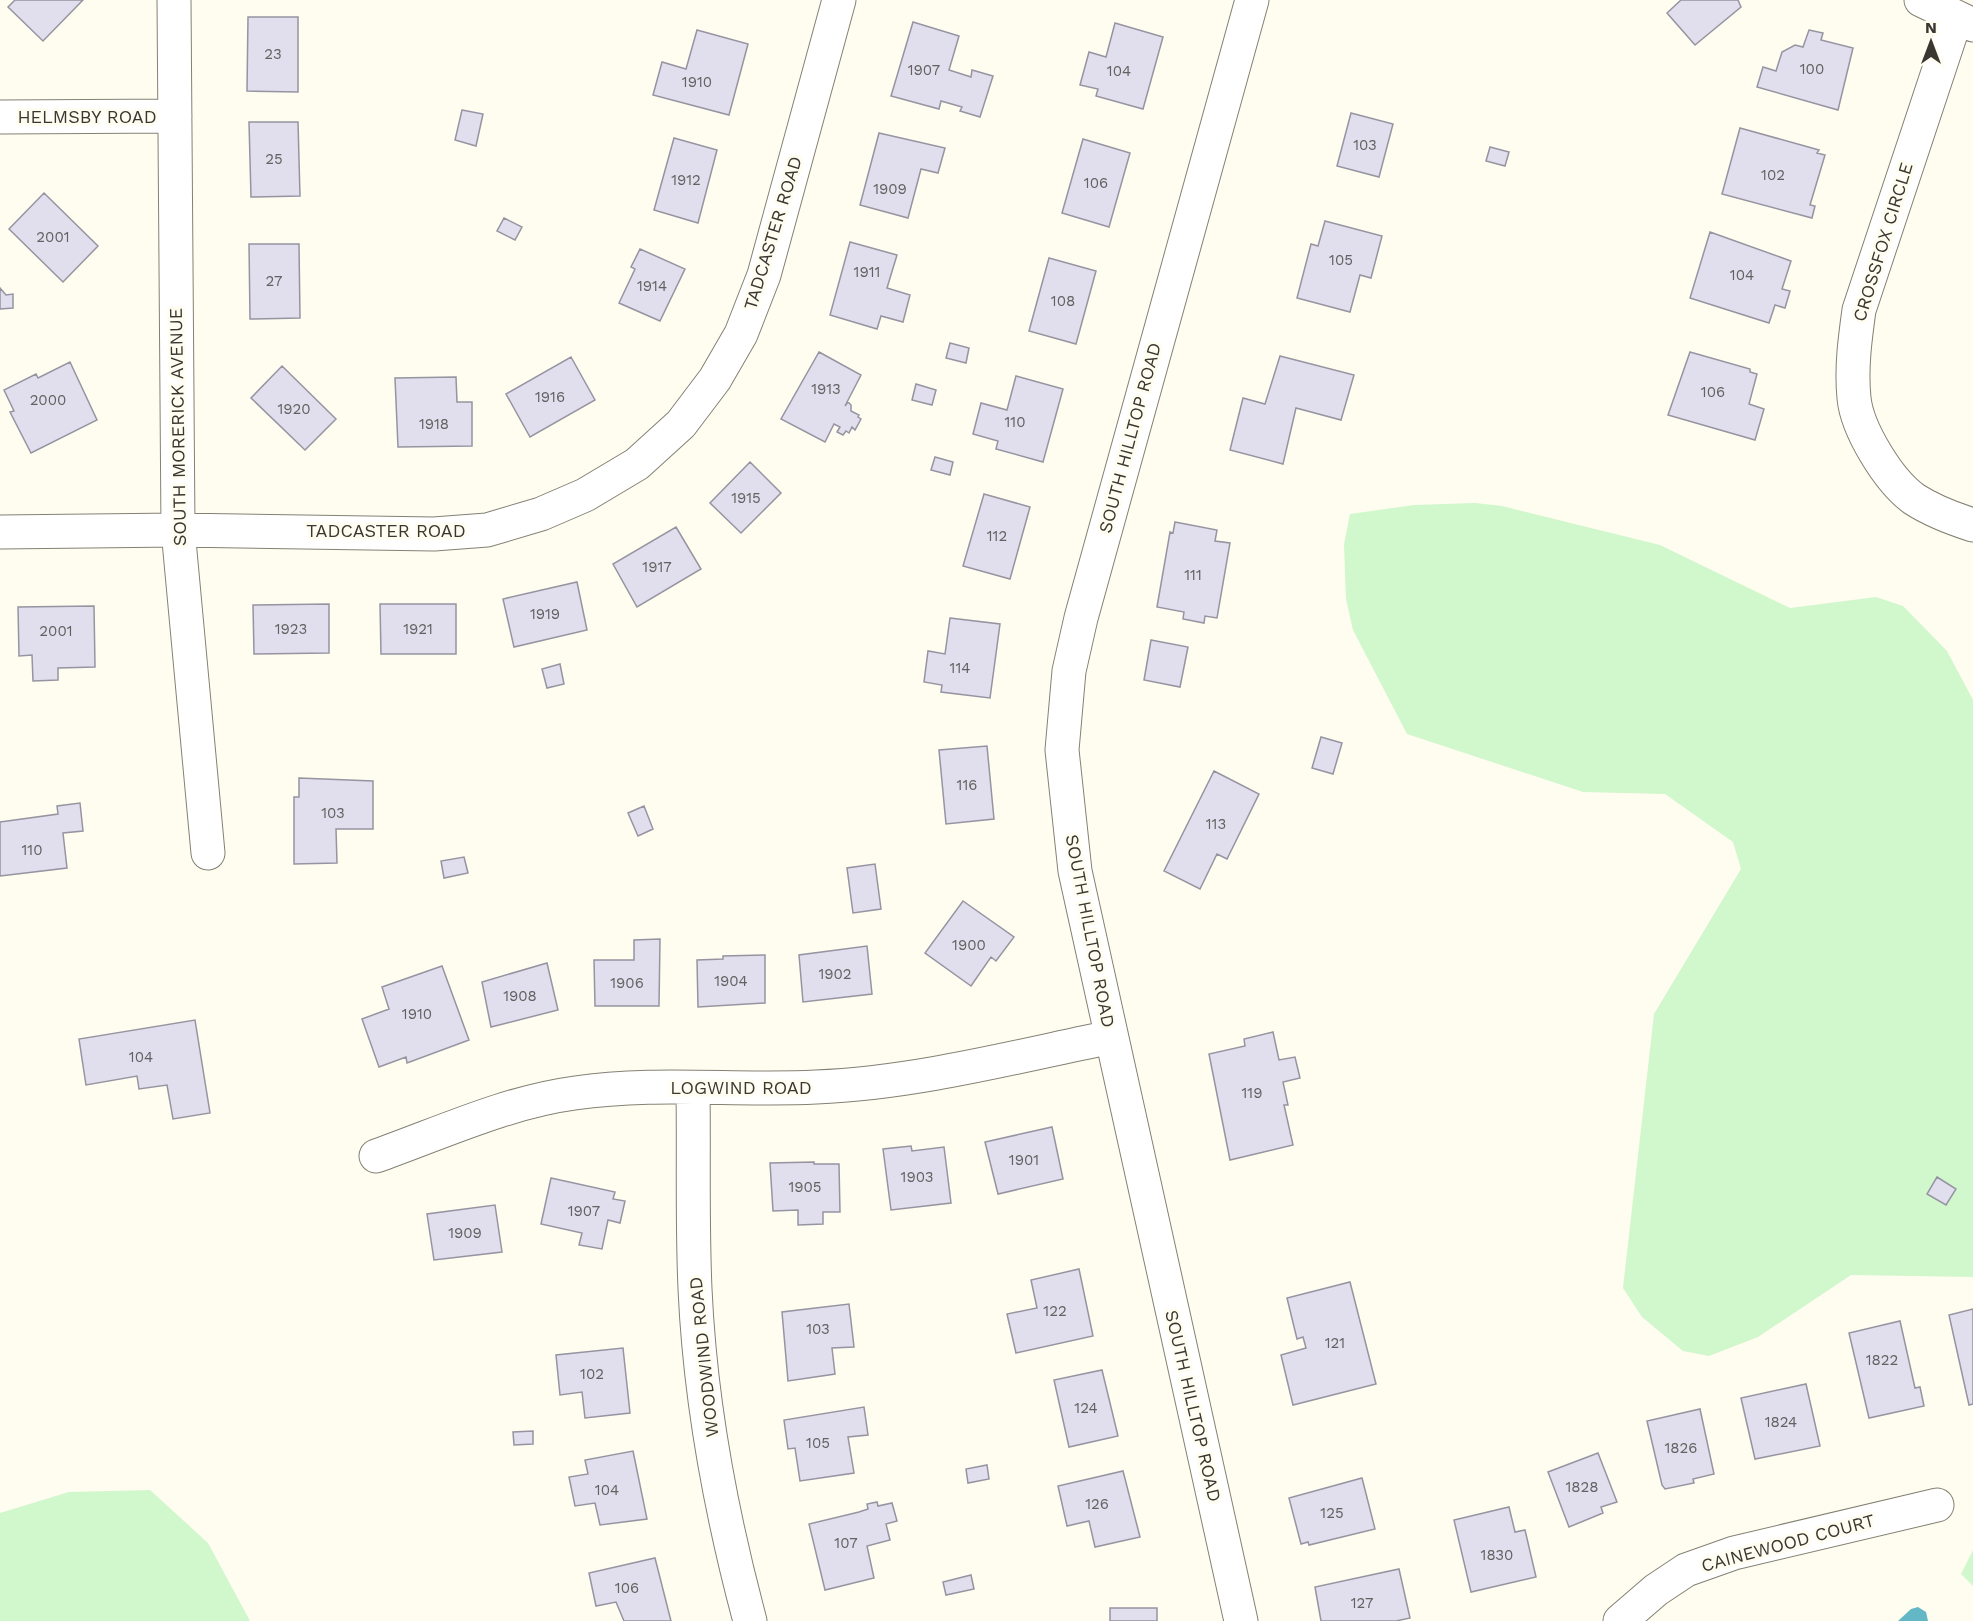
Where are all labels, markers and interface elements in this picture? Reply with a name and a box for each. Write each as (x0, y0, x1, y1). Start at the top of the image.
north arrow (1901, 12, 1961, 72)
text: N (1925, 18, 1937, 37)
house number: 23 (264, 45, 282, 63)
house number: 100 (1800, 60, 1824, 78)
house number: 1907 (908, 61, 940, 79)
house number: 104 (1107, 62, 1131, 80)
house number: 1910 (682, 73, 712, 91)
street label: HELMSBY ROAD (17, 106, 157, 127)
house number: 103 (1353, 136, 1377, 154)
house number: 25 (265, 150, 283, 168)
street label: TADCASTER ROAD (739, 154, 806, 312)
street label: CROSSFOX CIRCLE (1848, 160, 1917, 324)
house number: 102 (1761, 166, 1785, 184)
house number: 1912 (671, 171, 701, 189)
house number: 106 (1084, 174, 1108, 192)
house number: 1909 (873, 180, 907, 198)
house number: 2001 (36, 228, 70, 246)
house number: 105 (1329, 251, 1353, 269)
house number: 1911 (854, 263, 880, 281)
house number: 104 (1730, 266, 1754, 284)
house number: 27 (266, 272, 282, 290)
house number: 1914 (637, 277, 667, 295)
house number: 108 (1051, 292, 1075, 310)
street label: SOUTH MORERICK AVENUE (165, 308, 190, 546)
street label: SOUTH HILLTOP ROAD (1094, 340, 1165, 535)
house number: 1913 (811, 380, 841, 398)
house number: 106 (1701, 383, 1725, 401)
house number: 1916 (535, 388, 565, 406)
house number: 2000 (30, 391, 66, 409)
house number: 1920 (277, 400, 311, 418)
house number: 110 (1004, 413, 1026, 431)
house number: 1918 (419, 415, 449, 433)
house number: 1915 (731, 489, 761, 507)
street label: TADCASTER ROAD (306, 520, 466, 541)
house number: 112 (987, 527, 1007, 545)
house number: 1917 (642, 558, 672, 576)
house number: 111 (1184, 566, 1202, 584)
house number: 1919 (530, 605, 560, 623)
house number: 1923 (275, 620, 307, 638)
house number: 1921 (403, 620, 433, 638)
house number: 2001 (39, 622, 73, 640)
house number: 114 (950, 659, 970, 677)
house number: 116 (957, 776, 977, 794)
house number: 103 (321, 804, 345, 822)
house number: 113 (1206, 815, 1226, 833)
street label: SOUTH HILLTOP ROAD (1061, 833, 1120, 1029)
house number: 110 (21, 841, 43, 859)
house number: 1900 (952, 936, 986, 954)
house number: 1902 (818, 965, 852, 983)
house number: 1904 (714, 972, 748, 990)
house number: 1906 (610, 974, 644, 992)
house number: 1908 (503, 987, 537, 1005)
house number: 1910 (402, 1005, 432, 1023)
house number: 104 (129, 1048, 153, 1066)
street label: LOGWIND ROAD (670, 1077, 812, 1098)
house number: 119 (1242, 1084, 1262, 1102)
house number: 1901 (1009, 1151, 1039, 1169)
house number: 1903 (901, 1168, 933, 1186)
house number: 1905 (788, 1178, 822, 1196)
house number: 1907 (568, 1202, 600, 1220)
house number: 1909 (448, 1224, 482, 1242)
street label: WOODWIND ROAD (685, 1276, 722, 1439)
house number: 122 (1043, 1302, 1067, 1320)
street label: SOUTH HILLTOP ROAD (1161, 1308, 1226, 1504)
house number: 103 (806, 1320, 830, 1338)
house number: 121 (1325, 1334, 1345, 1352)
house number: 1822 (1866, 1351, 1898, 1369)
house number: 102 (580, 1365, 604, 1383)
house number: 124 (1074, 1399, 1098, 1417)
house number: 1824 (1765, 1413, 1797, 1431)
house number: 105 (806, 1434, 830, 1452)
house number: 1826 (1665, 1439, 1697, 1457)
house number: 1828 (1565, 1478, 1599, 1496)
house number: 104 (595, 1481, 619, 1499)
house number: 126 (1085, 1495, 1109, 1513)
house number: 125 (1320, 1504, 1344, 1522)
street label: CAINEWOOD COURT (1699, 1509, 1877, 1576)
house number: 107 (834, 1534, 858, 1552)
house number: 1830 (1481, 1546, 1513, 1564)
house number: 106 (615, 1579, 639, 1597)
house number: 127 (1351, 1594, 1373, 1612)

